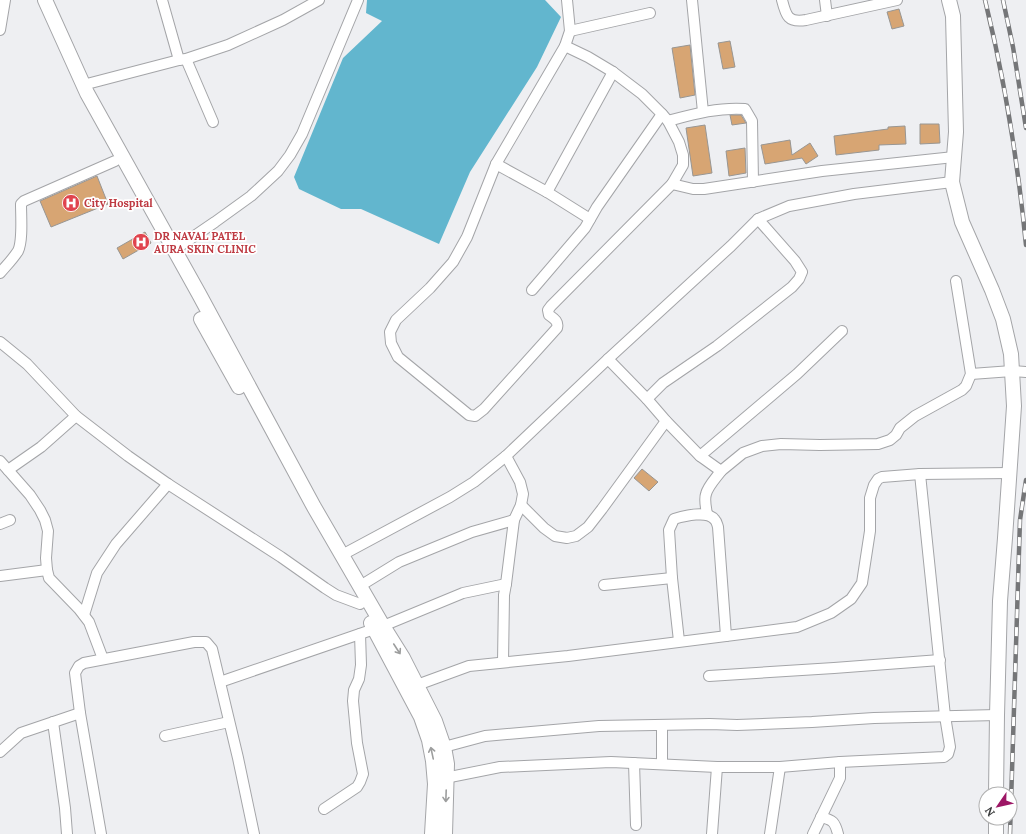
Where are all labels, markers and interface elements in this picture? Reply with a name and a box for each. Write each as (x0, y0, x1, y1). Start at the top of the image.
hospital icon: City Hospital (61, 193, 81, 213)
place label: City Hospital (84, 196, 153, 210)
place label: DR NAVAL PATEL AURA SKIN CLINIC (154, 229, 256, 256)
hospital icon: DR NAVAL PATEL AURA SKIN CLINIC (131, 232, 151, 252)
one-way arrow (394, 643, 402, 655)
one-way arrow (427, 747, 435, 760)
north arrow (978, 786, 1018, 826)
one-way arrow (442, 789, 450, 802)
text: N (981, 804, 998, 819)

